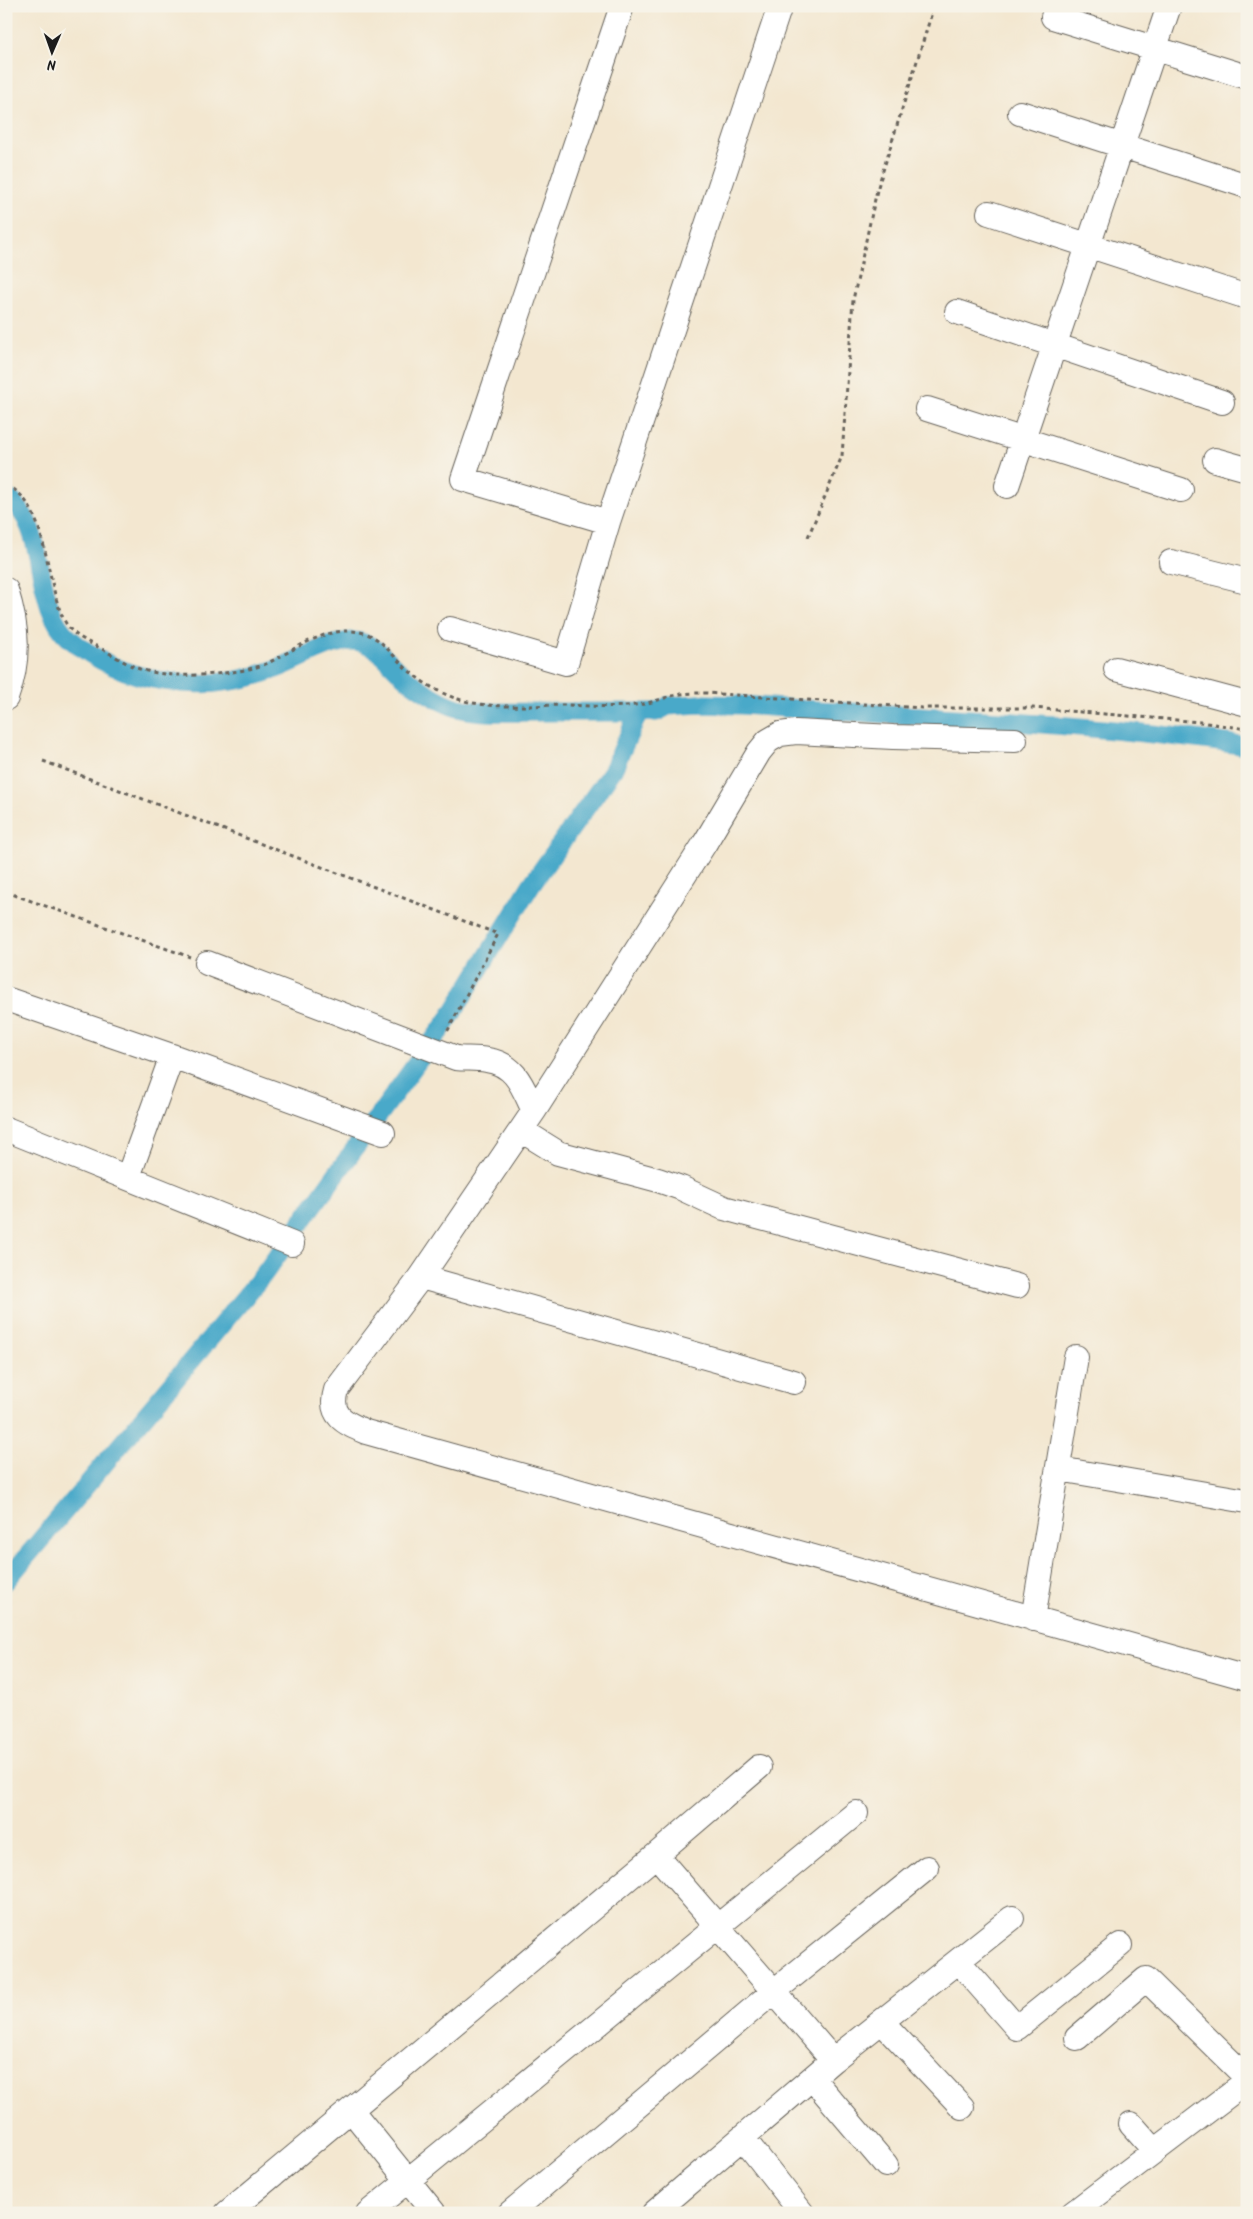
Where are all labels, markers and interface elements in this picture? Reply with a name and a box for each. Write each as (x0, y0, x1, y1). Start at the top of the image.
north arrow (28, 28, 78, 78)
text: N (47, 53, 56, 75)

